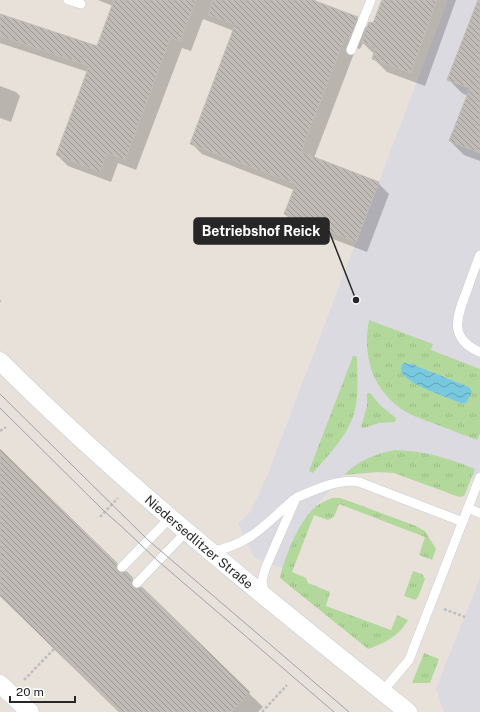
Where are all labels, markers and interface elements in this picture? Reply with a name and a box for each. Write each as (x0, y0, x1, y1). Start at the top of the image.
callout: Betriebshof Reick (194, 218, 329, 244)
text: Betriebshof Reick (202, 223, 320, 239)
street label: Niedersedlitzer Straße (142, 492, 256, 592)
scale bar (10, 678, 75, 704)
text: 20 m (16, 685, 44, 699)

